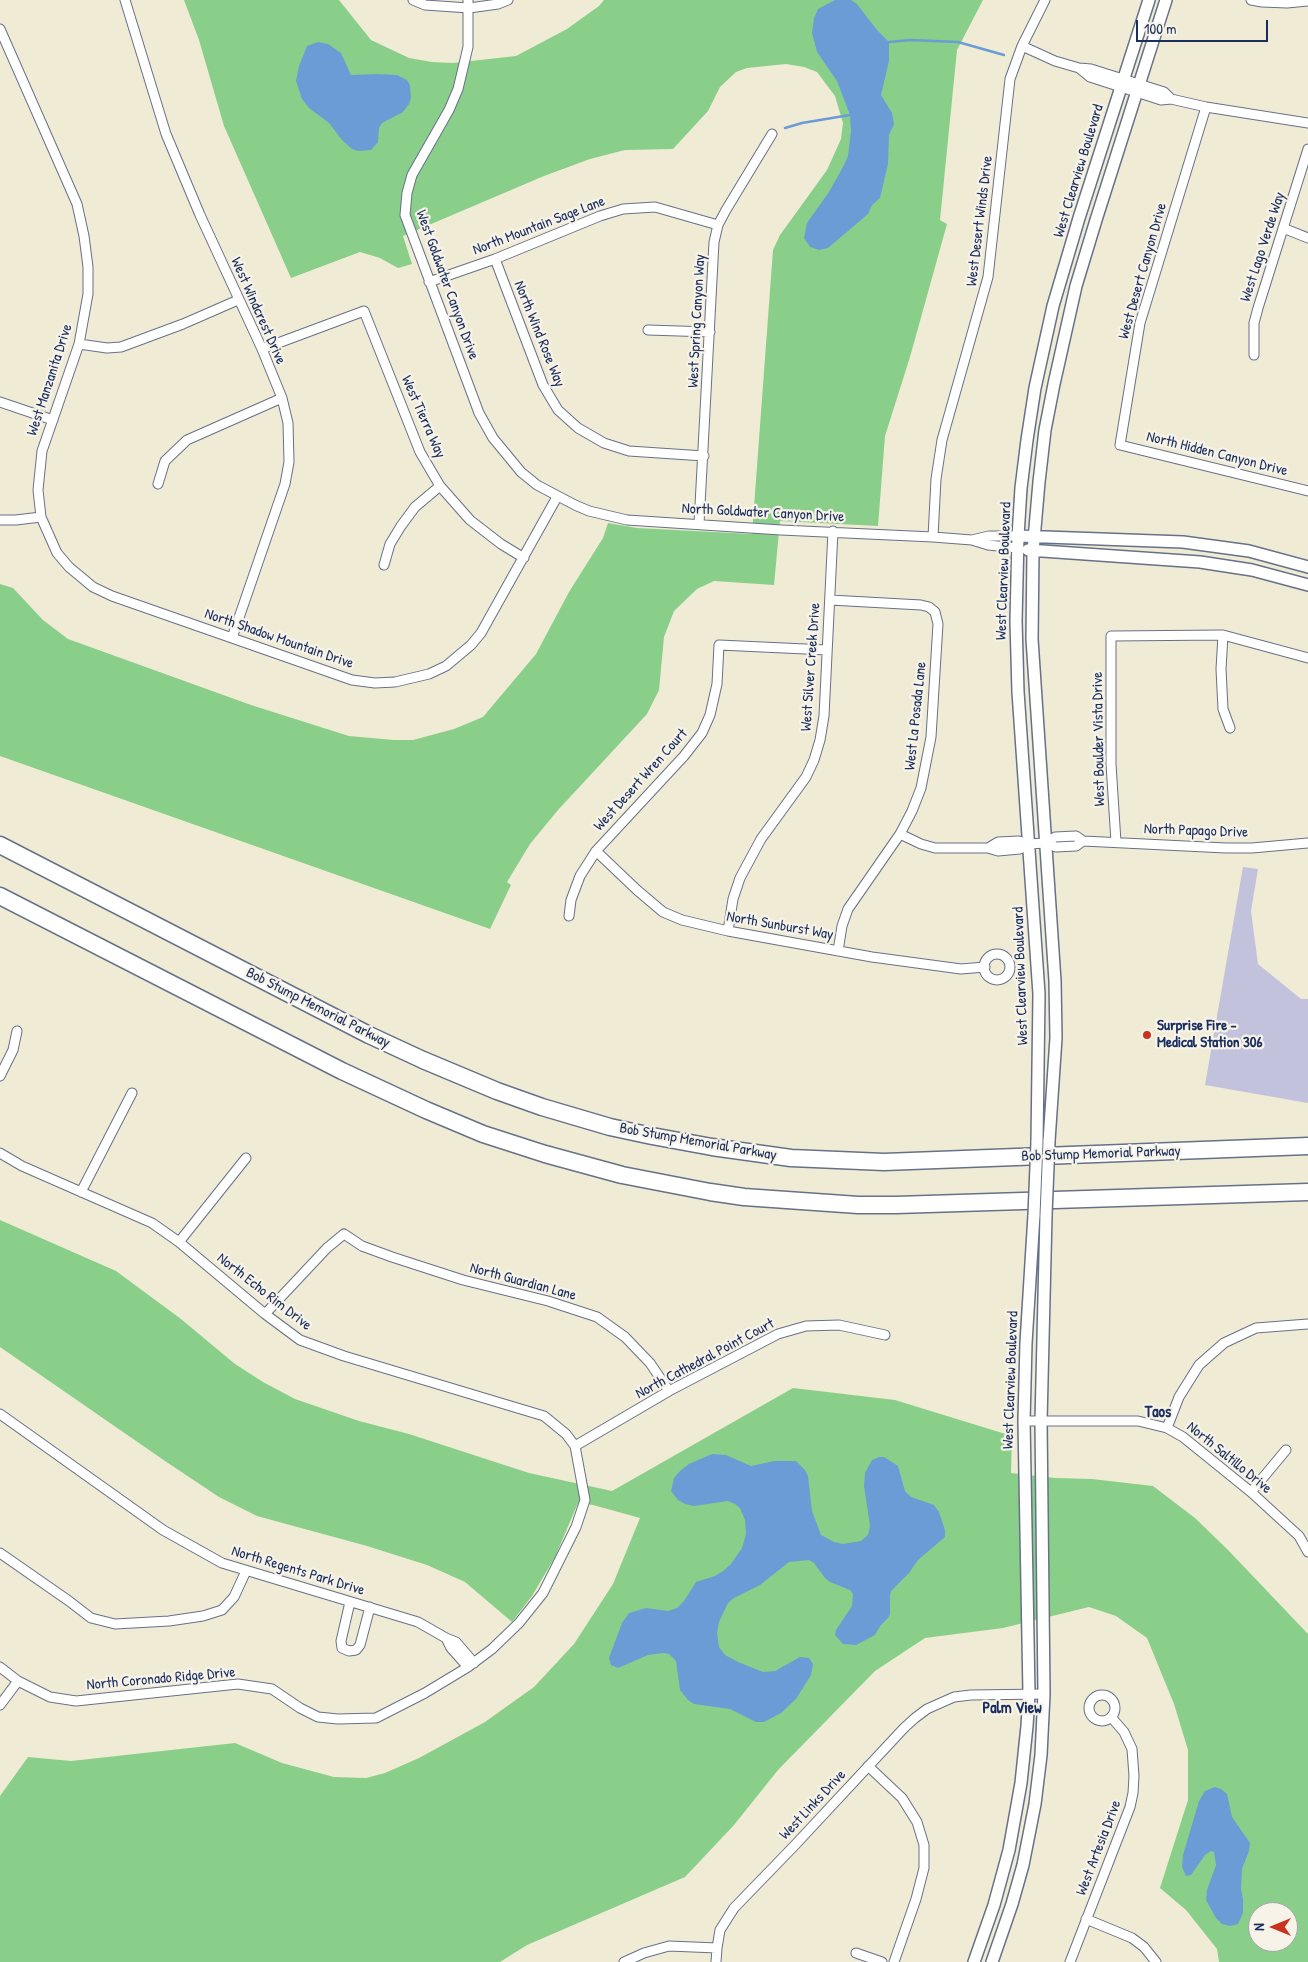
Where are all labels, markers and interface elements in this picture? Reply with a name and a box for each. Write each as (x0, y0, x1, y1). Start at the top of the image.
scale bar (1138, 10, 1270, 42)
text: 100 m (1144, 18, 1177, 39)
street label: West Clearview Boulevard (1050, 102, 1108, 240)
street label: West Desert Winds Drive (963, 155, 997, 287)
street label: West Lago Verde Way (1237, 190, 1289, 304)
street label: North Mountain Sage Lane (470, 192, 608, 260)
street label: West Desert Canyon Drive (1115, 201, 1171, 341)
street label: West Goldwater Canyon Drive (412, 208, 482, 362)
street label: West Spring Canyon Way (685, 254, 709, 388)
street label: West Windcrest Drive (226, 255, 290, 367)
street label: North Wind Rose Way (510, 278, 568, 390)
street label: West Manzanita Drive (23, 322, 77, 438)
street label: West Tierra Way (397, 373, 449, 461)
street label: North Hidden Canyon Drive (1145, 428, 1289, 480)
street label: North Goldwater Canyon Drive (681, 500, 845, 526)
street label: West Clearview Boulevard (993, 502, 1015, 640)
street label: West Silver Creek Drive (798, 602, 824, 732)
street label: North Shadow Mountain Drive (202, 605, 356, 673)
street label: West La Posada Lane (901, 661, 931, 771)
street label: West Boulder Vista Drive (1089, 672, 1109, 806)
street label: West Desert Wren Court (590, 725, 692, 835)
street label: North Papago Drive (1143, 820, 1249, 842)
street label: West Clearview Boulevard (1010, 907, 1032, 1045)
street label: North Sunburst Way (725, 908, 835, 944)
street label: Bob Stump Memorial Parkway (243, 964, 393, 1052)
place label: Surprise Fire - Medical Station 306 (1157, 1017, 1262, 1052)
marker: Surprise Fire - Medical Station 306 (1141, 1029, 1153, 1041)
street label: Bob Stump Memorial Parkway (618, 1119, 778, 1165)
street label: Bob Stump Memorial Parkway (1021, 1142, 1181, 1166)
street label: North Echo Rim Drive (213, 1250, 315, 1334)
street label: North Guardian Lane (468, 1259, 578, 1305)
street label: West Clearview Boulevard (1000, 1311, 1022, 1449)
street label: North Cathedral Point Court (633, 1315, 777, 1403)
district label: Taos (1145, 1403, 1171, 1423)
street label: North Saltillo Drive (1183, 1418, 1275, 1498)
street label: North Regents Park Drive (229, 1542, 367, 1600)
street label: North Coronado Ridge Drive (86, 1664, 236, 1694)
district label: Palm View (982, 1699, 1042, 1719)
street label: West Links Drive (776, 1766, 850, 1844)
street label: West Artesia Drive (1073, 1798, 1125, 1898)
north arrow (1248, 1902, 1298, 1952)
text: N (1249, 1923, 1268, 1931)

